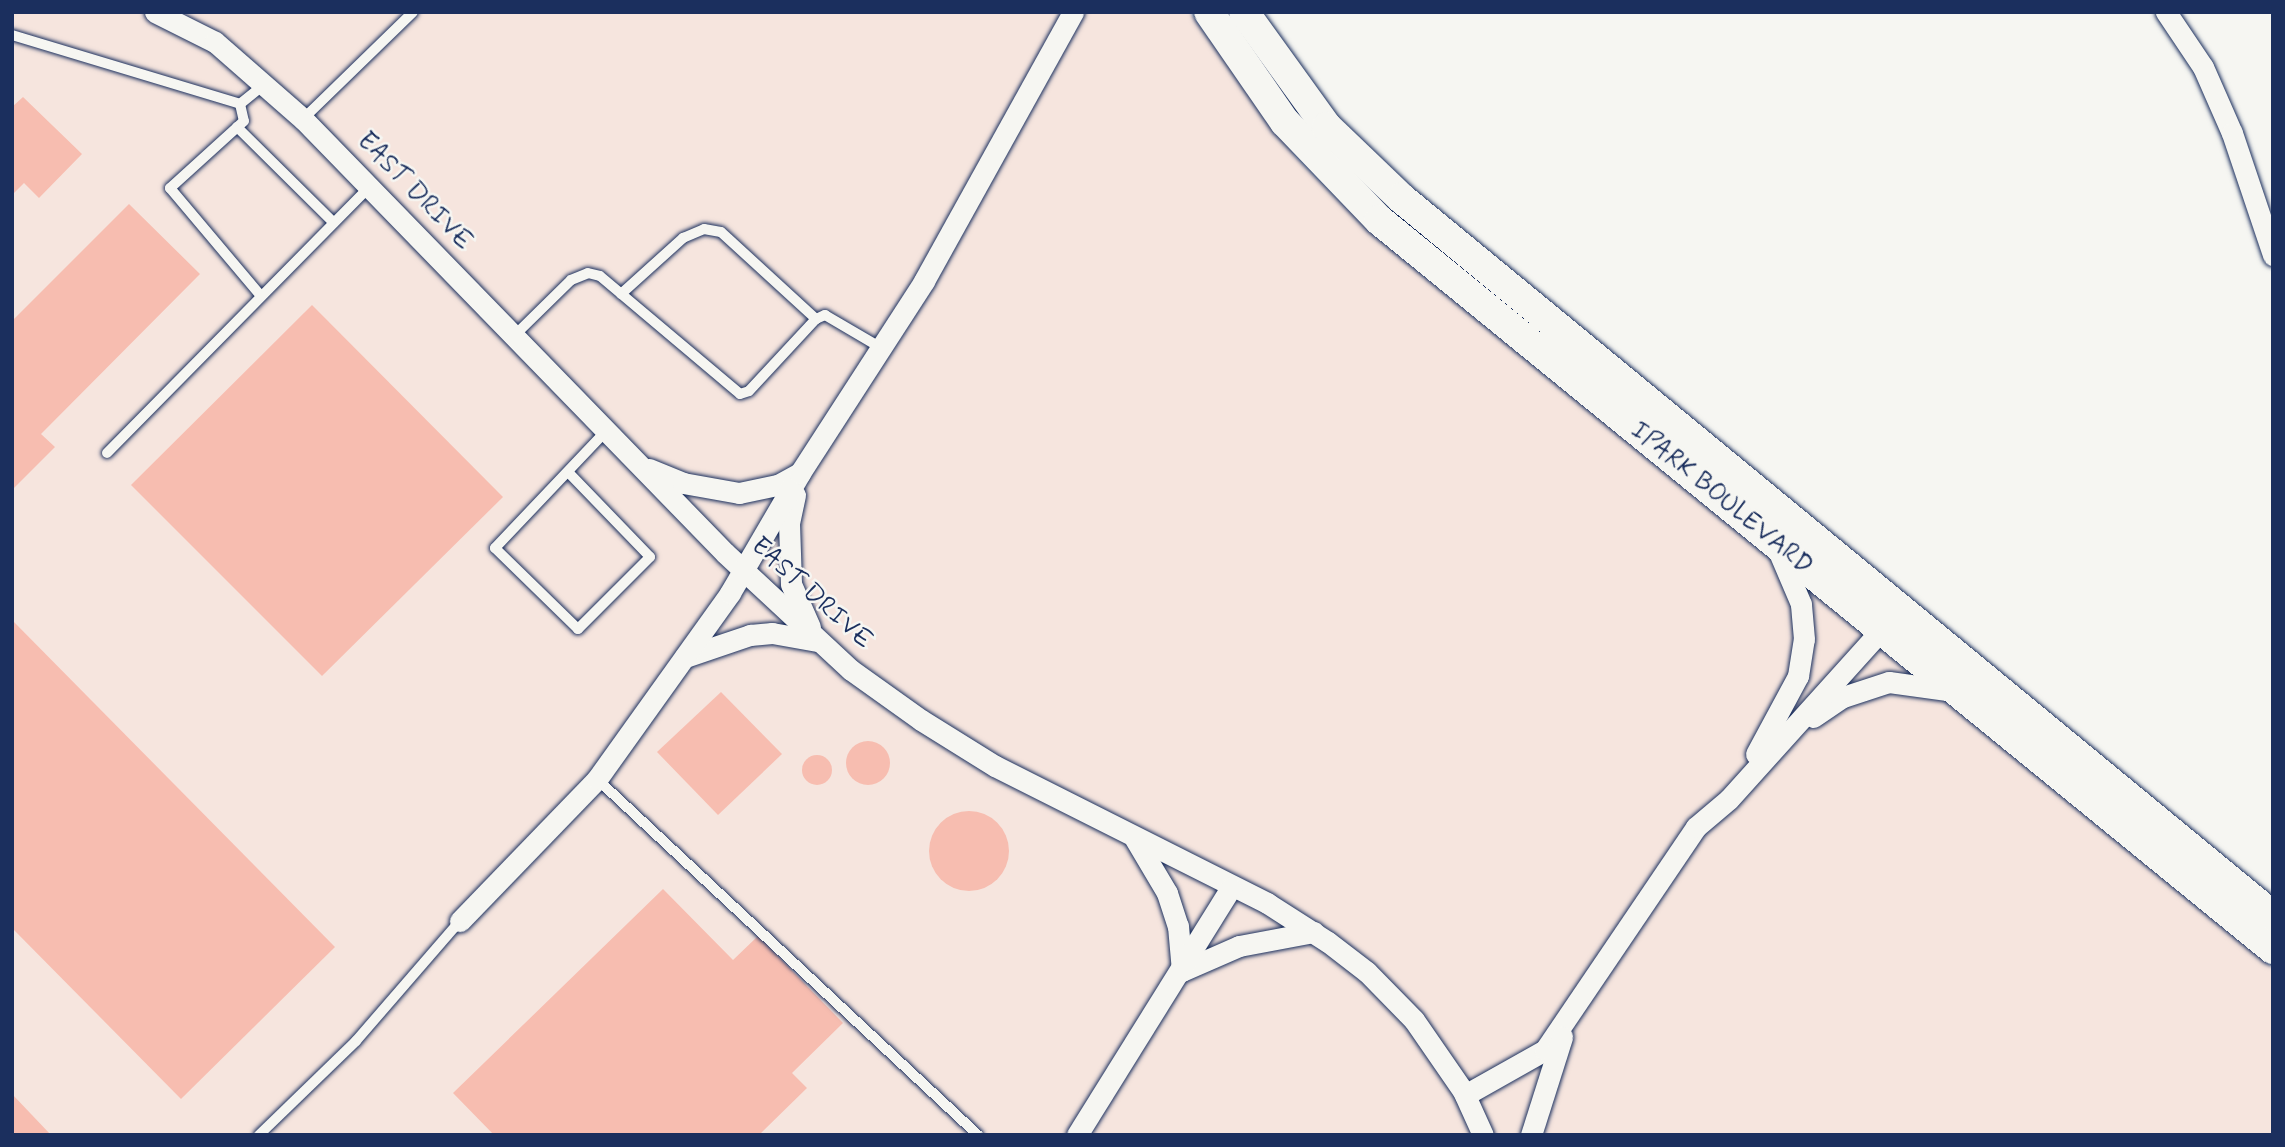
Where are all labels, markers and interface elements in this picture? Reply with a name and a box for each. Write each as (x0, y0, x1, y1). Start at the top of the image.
street label: EAST DRIVE (349, 126, 479, 258)
street label: IPARK BOULEVARD (1623, 416, 1819, 582)
street label: EAST DRIVE (743, 531, 879, 657)

